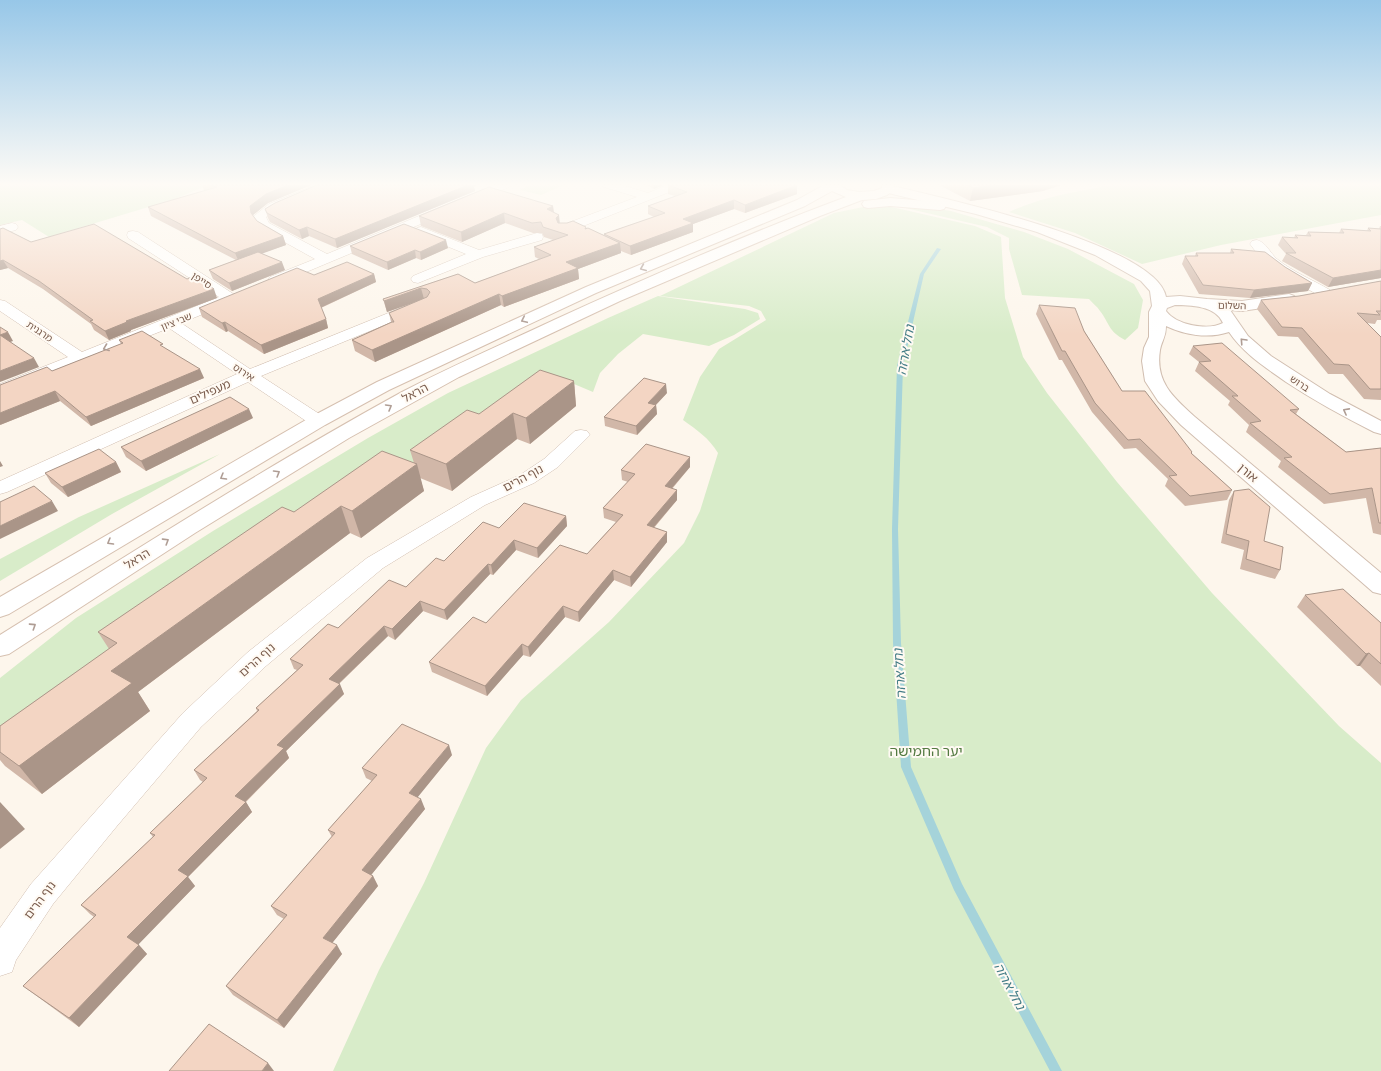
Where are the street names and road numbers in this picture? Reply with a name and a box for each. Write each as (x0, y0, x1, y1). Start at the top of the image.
street label: סייפן (189, 268, 215, 293)
street label: השלום (1218, 298, 1246, 313)
street label: שבי ציון (158, 308, 194, 335)
street label: מרגנית (24, 317, 56, 346)
street label: אירוס (230, 360, 258, 385)
street label: ברוש (1287, 371, 1313, 396)
street label: מעפילים (186, 374, 234, 409)
street label: הראל (398, 378, 431, 407)
street label: אורן (1234, 458, 1263, 487)
street label: נוף הרים (499, 459, 546, 496)
street label: הראל (120, 543, 153, 574)
street label: נוף הרים (234, 638, 279, 681)
street label: נוף הרים (19, 877, 60, 923)

